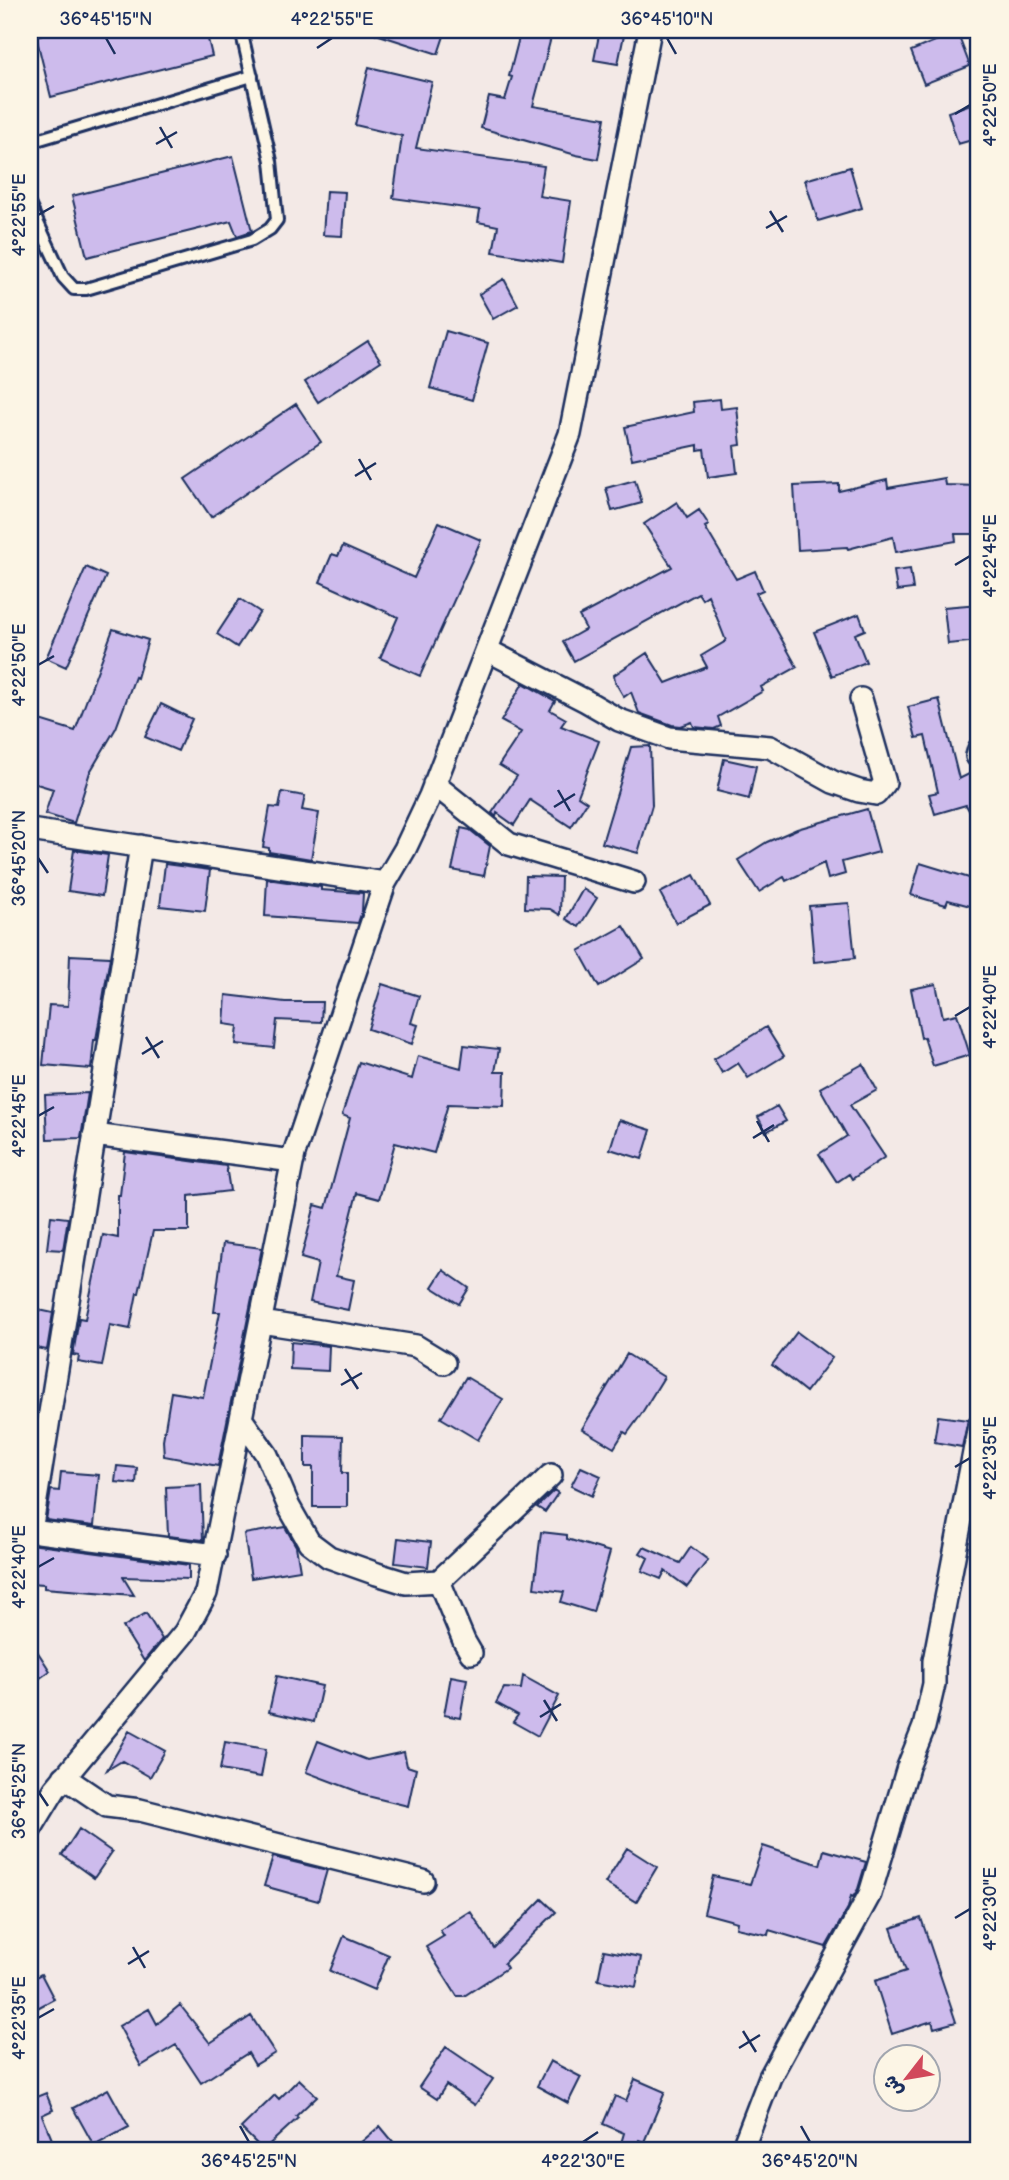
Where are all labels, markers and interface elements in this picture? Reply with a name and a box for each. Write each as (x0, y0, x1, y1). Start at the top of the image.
text: 36°45'15"N (60, 9, 152, 30)
text: 4°22'55"E (290, 9, 374, 30)
text: 36°45'10"N (620, 9, 714, 30)
text: 4°22'50"E (980, 63, 1001, 147)
text: 4°22'55"E (9, 173, 30, 257)
text: 4°22'45"E (980, 514, 1001, 598)
text: 4°22'50"E (9, 623, 30, 707)
text: 36°45'20"N (9, 810, 30, 906)
text: 4°22'40"E (980, 965, 1001, 1049)
text: 4°22'45"E (9, 1074, 30, 1158)
text: 4°22'35"E (980, 1416, 1001, 1500)
text: 4°22'40"E (9, 1525, 30, 1609)
text: 36°45'25"N (9, 1743, 30, 1839)
text: 4°22'30"E (980, 1867, 1001, 1951)
text: 4°22'35"E (9, 1976, 30, 2060)
north arrow (872, 2044, 942, 2114)
text: ش (878, 2071, 909, 2101)
text: 36°45'25"N (201, 2151, 297, 2172)
text: 4°22'30"E (541, 2151, 625, 2172)
text: 36°45'20"N (762, 2151, 858, 2172)

